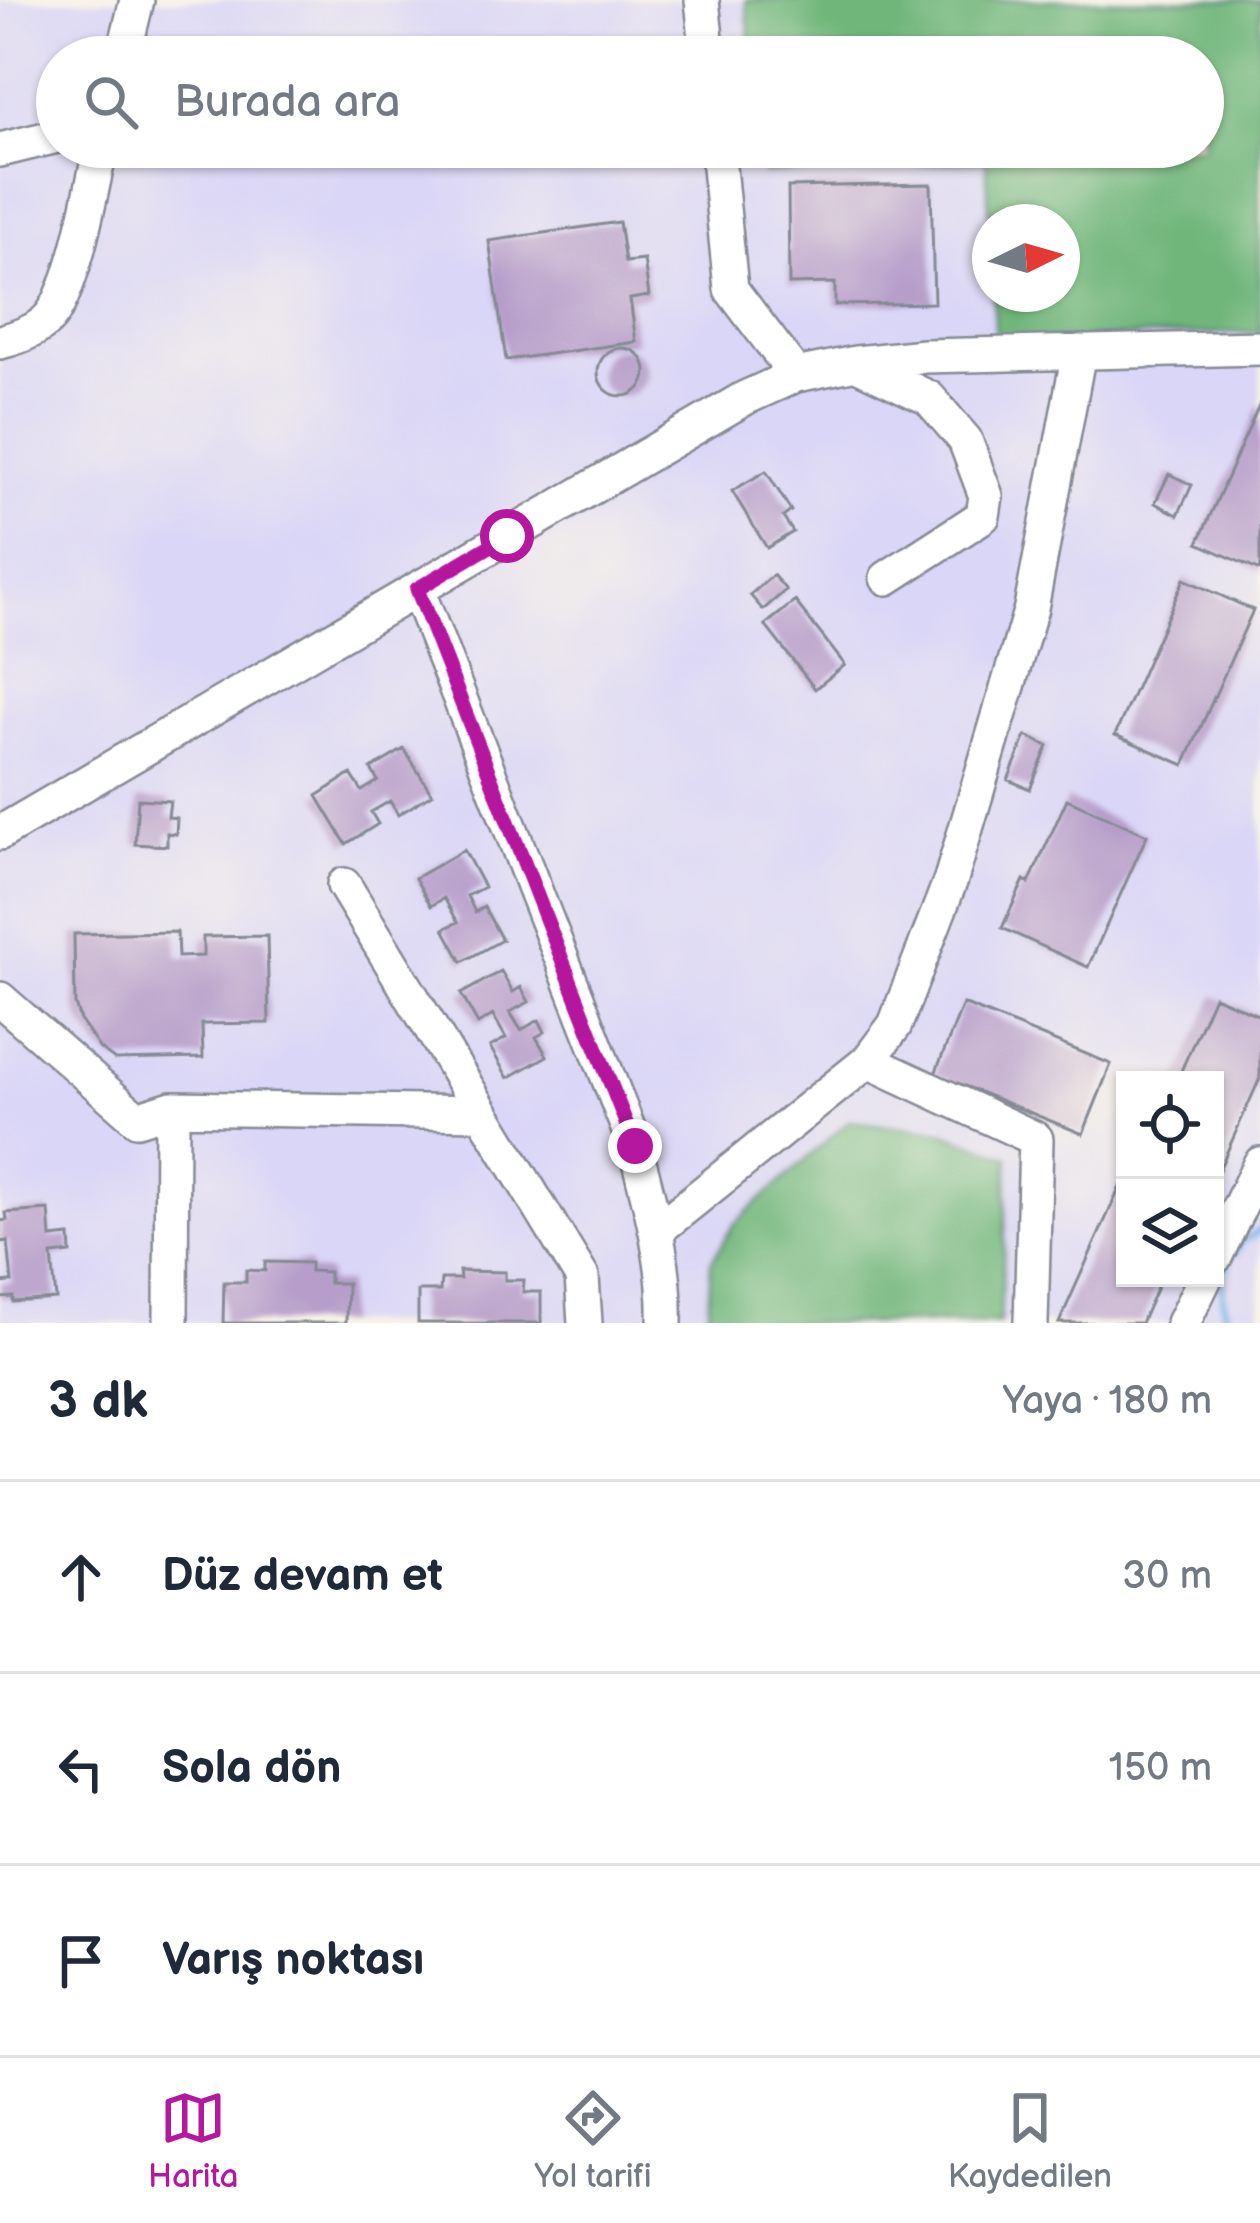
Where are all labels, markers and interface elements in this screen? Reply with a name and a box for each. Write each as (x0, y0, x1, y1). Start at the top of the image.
search box (36, 36, 1224, 168)
icon: search (78, 69, 144, 135)
text: Burada ara (174, 75, 400, 130)
north arrow (972, 204, 1080, 312)
route start (480, 509, 534, 563)
map controls (1116, 1071, 1224, 1287)
button: locate (1116, 1071, 1224, 1179)
route end (608, 1119, 662, 1173)
button: layers (1116, 1179, 1224, 1287)
text: 3 dk (48, 1371, 148, 1432)
text: Yaya · 180 m (1003, 1378, 1212, 1425)
icon: ahead (48, 1544, 114, 1610)
text: Düz devam et (162, 1549, 443, 1604)
text: 30 m (1122, 1553, 1212, 1600)
icon: left (48, 1736, 114, 1802)
text: Sola dön (162, 1741, 341, 1796)
text: 150 m (1109, 1745, 1212, 1792)
icon: arrive (48, 1928, 114, 1994)
text: Varış noktası (162, 1933, 424, 1988)
tab: Harita (148, 2085, 238, 2197)
tab: Yol tarifi (535, 2085, 652, 2197)
tab: Kaydedilen (948, 2085, 1112, 2197)

